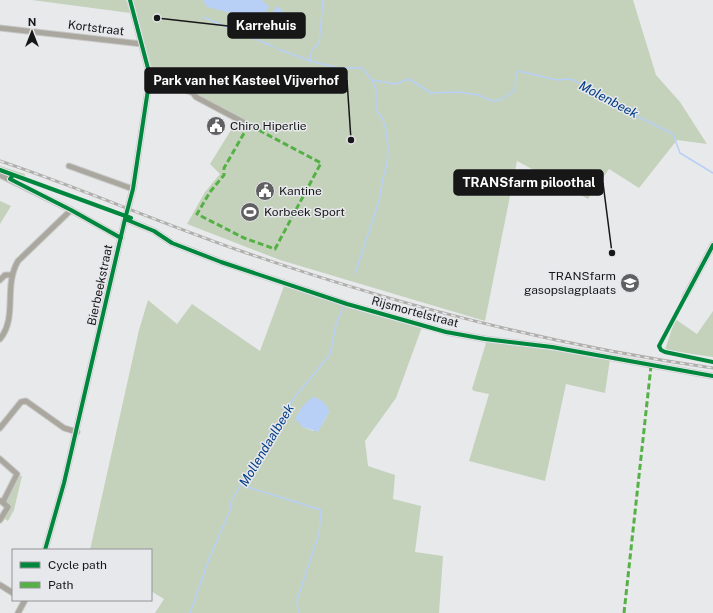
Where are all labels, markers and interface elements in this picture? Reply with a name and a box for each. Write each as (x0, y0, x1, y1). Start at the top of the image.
north arrow (12, 12, 52, 52)
callout: Karrehuis (228, 13, 305, 38)
text: N (28, 16, 36, 28)
street label: Kortstraat (67, 18, 125, 38)
text: Karrehuis (236, 18, 296, 33)
callout: Park van het Kasteel Vijverhof (145, 68, 347, 93)
text: Park van het Kasteel Vijverhof (153, 73, 339, 88)
water label: Molenbeek (577, 78, 641, 121)
public building icon: Chiro Hiperlie (205, 115, 227, 137)
place label: Chiro Hiperlie (230, 119, 307, 133)
callout: TRANSfarm piloothal (454, 170, 603, 195)
text: TRANSfarm piloothal (462, 175, 596, 190)
public building icon: Kantine (254, 180, 276, 202)
place label: Kantine (279, 184, 322, 198)
sports icon: Korbeek Sport (239, 201, 261, 223)
place label: Korbeek Sport (264, 205, 345, 219)
street label: Bierbeekstraat (85, 243, 116, 327)
place label: TRANSfarm gasopslagplaats (524, 269, 616, 297)
school or university icon: TRANSfarm gasopslagplaats (619, 272, 641, 294)
street label: Rijsmortelstraat (370, 294, 460, 330)
water label: Mollendaalbeek (236, 401, 297, 489)
legend (12, 549, 152, 601)
text: Cycle path (48, 558, 107, 572)
text: Path (48, 578, 74, 592)

